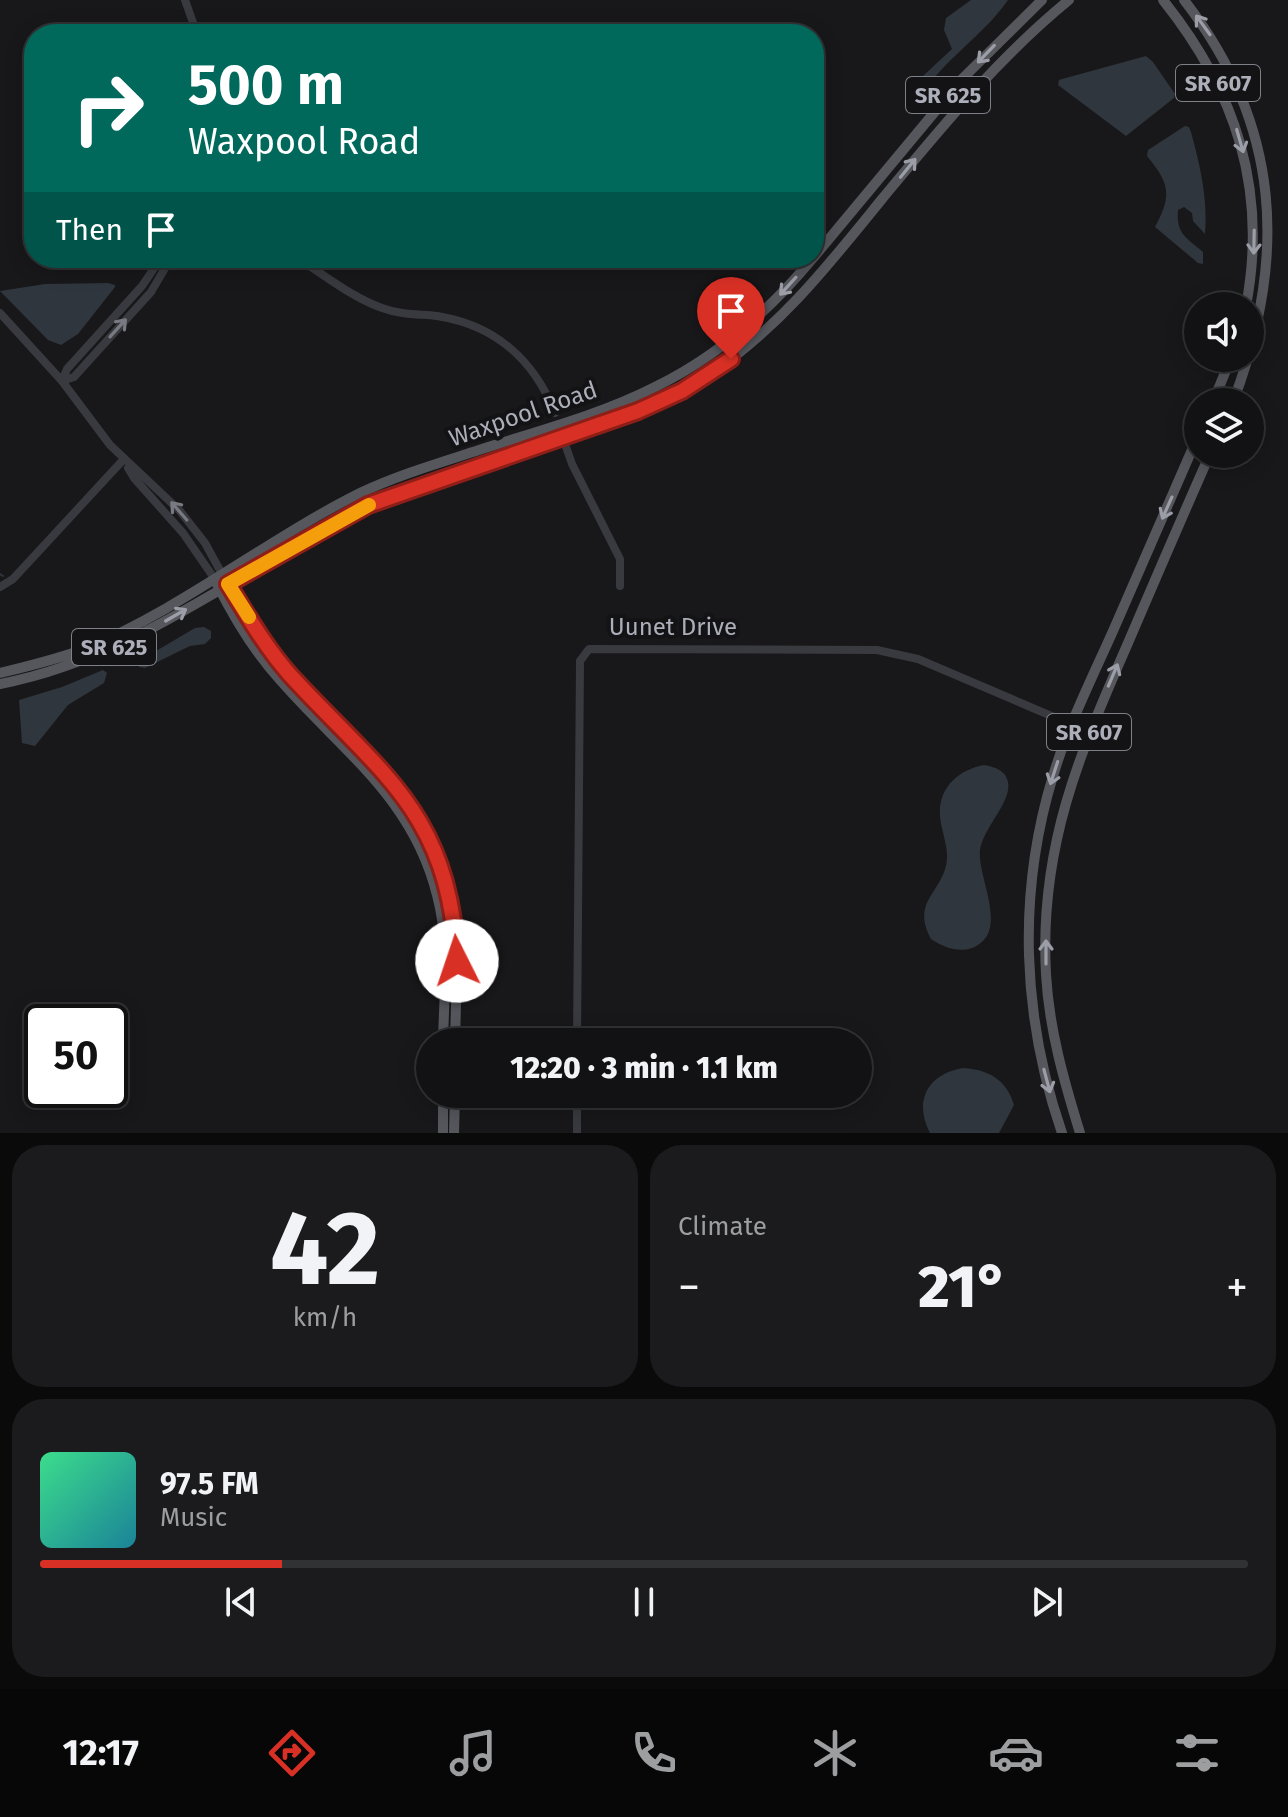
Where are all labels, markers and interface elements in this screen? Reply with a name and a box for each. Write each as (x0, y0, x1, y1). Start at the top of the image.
one-way arrow (1195, 15, 1212, 37)
one-way arrow (977, 44, 996, 63)
text: 500 m (188, 52, 344, 119)
icon: right (56, 56, 160, 160)
road number: SR 607 (1176, 65, 1260, 101)
road number: SR 625 (906, 77, 990, 113)
text: Waxpool Road (188, 120, 420, 164)
one-way arrow (1233, 127, 1248, 153)
one-way arrow (899, 158, 916, 179)
icon: arrive (139, 208, 183, 252)
text: Then (56, 212, 123, 248)
one-way arrow (1246, 228, 1261, 255)
one-way arrow (780, 276, 798, 296)
pin (697, 277, 765, 359)
icon: arrive (709, 289, 753, 333)
map controls (1184, 292, 1264, 468)
button: sound (1184, 292, 1264, 372)
one-way arrow (108, 319, 126, 339)
street label: Waxpool Road (445, 376, 601, 452)
button: layers (1184, 388, 1264, 468)
one-way arrow (1158, 495, 1173, 520)
one-way arrow (170, 502, 188, 522)
one-way arrow (164, 607, 187, 623)
street label: Uunet Drive (609, 613, 737, 641)
road number: SR 625 (72, 629, 156, 665)
one-way arrow (1107, 664, 1122, 688)
road number: SR 607 (1047, 714, 1131, 750)
one-way arrow (1046, 760, 1061, 785)
position arrow (415, 919, 499, 1003)
one-way arrow (1038, 939, 1054, 966)
speed limit sign: 50 (24, 1004, 128, 1108)
text: 12:20 · 3 min · 1.1 km (510, 1050, 778, 1086)
one-way arrow (1040, 1068, 1055, 1094)
text: 42 (270, 1187, 380, 1312)
text: Climate (678, 1211, 767, 1242)
text: 21° (918, 1251, 1008, 1323)
text: − (678, 1261, 700, 1314)
text: + (1226, 1261, 1248, 1314)
text: km/h (293, 1302, 357, 1333)
text: 97.5 FM (160, 1466, 259, 1502)
text: Music (160, 1502, 227, 1533)
icon: previous (219, 1580, 263, 1624)
icon: pause (622, 1580, 666, 1624)
icon: next (1025, 1580, 1069, 1624)
icon: directions (264, 1725, 320, 1781)
icon: music (445, 1725, 501, 1781)
icon: phone (626, 1725, 682, 1781)
icon: climate (807, 1725, 863, 1781)
icon: car (988, 1725, 1044, 1781)
icon: filters (1169, 1725, 1225, 1781)
text: 12:17 (63, 1731, 139, 1775)

